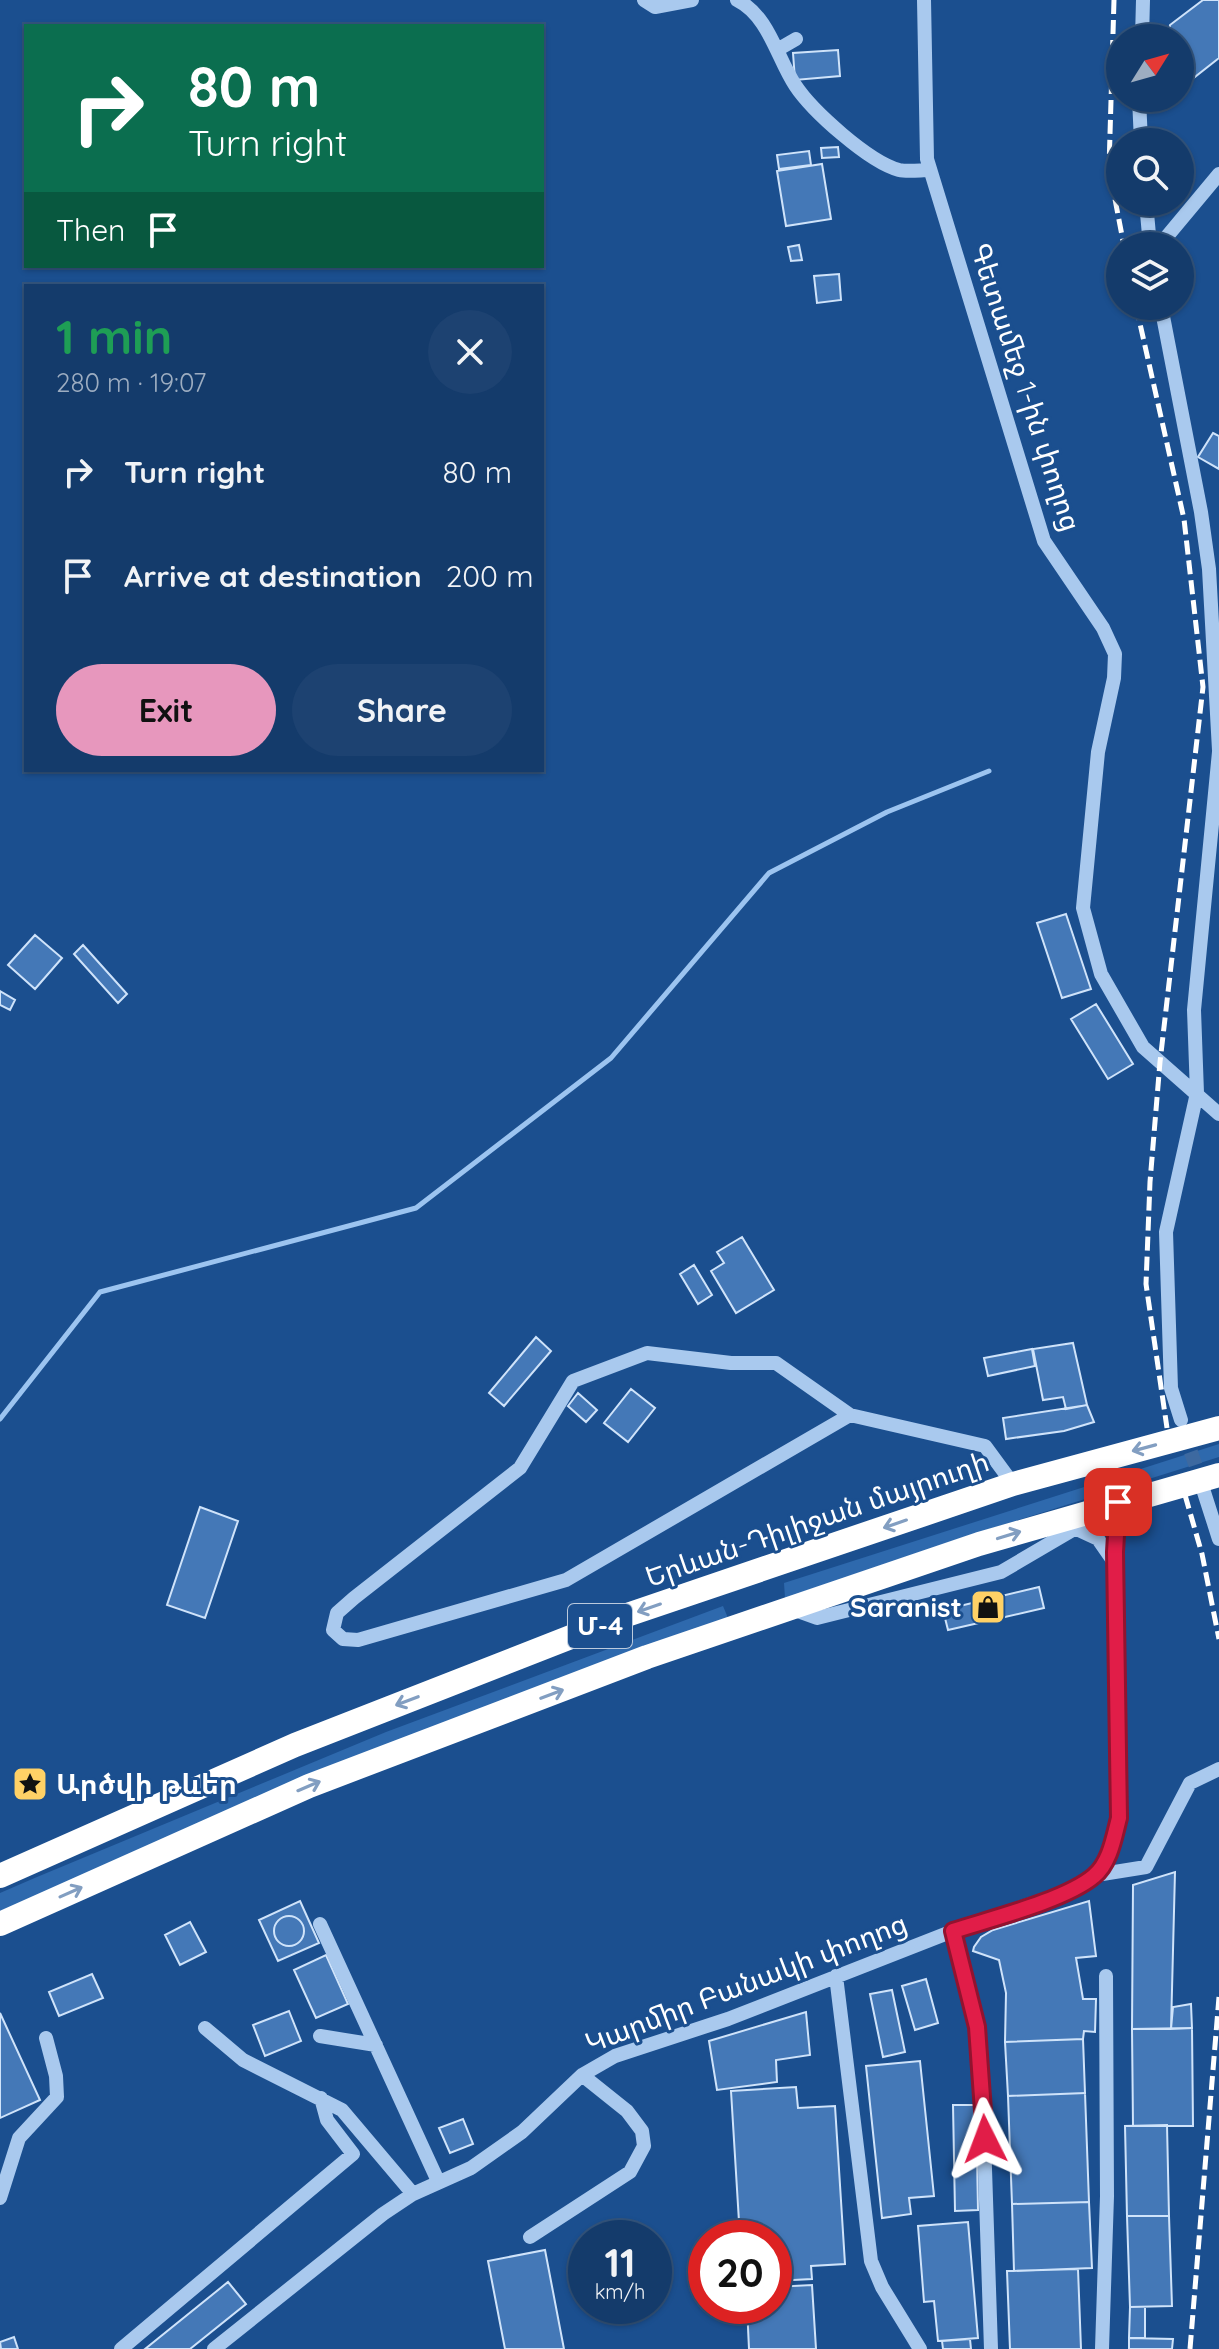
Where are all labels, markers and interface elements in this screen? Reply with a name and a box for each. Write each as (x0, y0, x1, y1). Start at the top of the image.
north arrow (1106, 24, 1194, 112)
map controls (1106, 24, 1194, 320)
text: 80 m (188, 51, 320, 121)
icon: right (56, 56, 160, 160)
text: Turn right (188, 120, 347, 165)
button: search (1106, 128, 1194, 216)
icon: arrive (141, 208, 185, 252)
text: Then (56, 211, 125, 249)
button: layers (1106, 232, 1194, 320)
street label: Գետամեջ 1-ին փողոց (963, 238, 1090, 535)
text: 1 min (56, 306, 172, 366)
button: close (428, 310, 512, 394)
text: 280 m · 19:07 (56, 366, 206, 399)
icon: right (56, 450, 100, 494)
text: Turn right (124, 453, 265, 491)
text: 80 m (442, 453, 512, 491)
icon: arrive (56, 554, 100, 598)
text: Arrive at destination (124, 557, 422, 595)
text: 200 m (446, 557, 534, 595)
button: Exit (56, 664, 276, 756)
button: Share (292, 664, 512, 756)
one-way arrow (1131, 1441, 1157, 1456)
street label: Երևան-Դիլիջան մայրուղի (640, 1443, 993, 1594)
pin (1084, 1468, 1152, 1536)
icon: arrive (1096, 1480, 1140, 1524)
one-way arrow (883, 1518, 908, 1532)
one-way arrow (996, 1527, 1021, 1542)
shop icon: Saranist (969, 1588, 1007, 1626)
place label: Saranist (850, 1589, 962, 1624)
one-way arrow (637, 1601, 662, 1616)
road number: Մ-4 (568, 1604, 632, 1648)
one-way arrow (539, 1686, 564, 1700)
one-way arrow (395, 1695, 419, 1709)
place icon: Արծվի թևեր (11, 1765, 49, 1803)
place label: Արծվի թևեր (56, 1766, 237, 1801)
one-way arrow (296, 1778, 321, 1793)
one-way arrow (59, 1884, 83, 1899)
street label: Կարմիր Բանակի փողոց (580, 1905, 912, 2060)
position arrow (943, 2097, 1027, 2181)
speed limit sign: 20 (688, 2220, 792, 2324)
text: 11 (604, 2237, 636, 2287)
text: km/h (595, 2279, 645, 2304)

